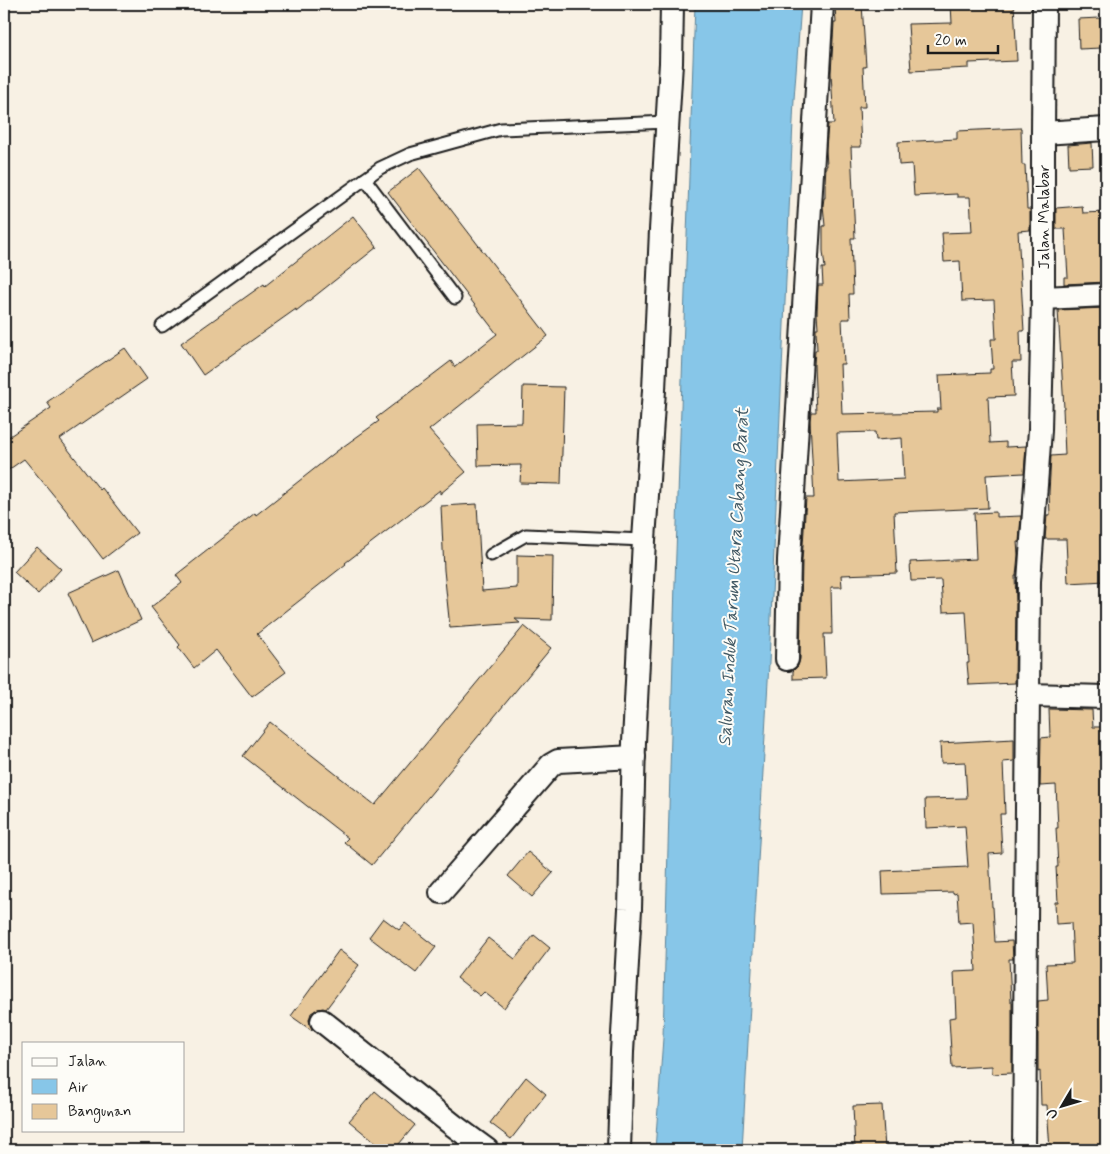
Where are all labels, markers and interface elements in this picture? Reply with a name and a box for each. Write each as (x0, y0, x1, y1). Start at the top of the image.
scale bar (928, 22, 998, 54)
text: 20 m (935, 31, 967, 51)
street label: Jalan Malabar (1034, 164, 1055, 269)
water label: Saluran Induk Tarum Utara Cabang Barat (713, 406, 755, 747)
legend (22, 1042, 185, 1132)
text: Jalan (68, 1052, 107, 1072)
text: Air (68, 1078, 88, 1098)
north arrow (1038, 1082, 1088, 1132)
text: Bangunan (68, 1102, 131, 1123)
text: U (1043, 1104, 1062, 1123)

